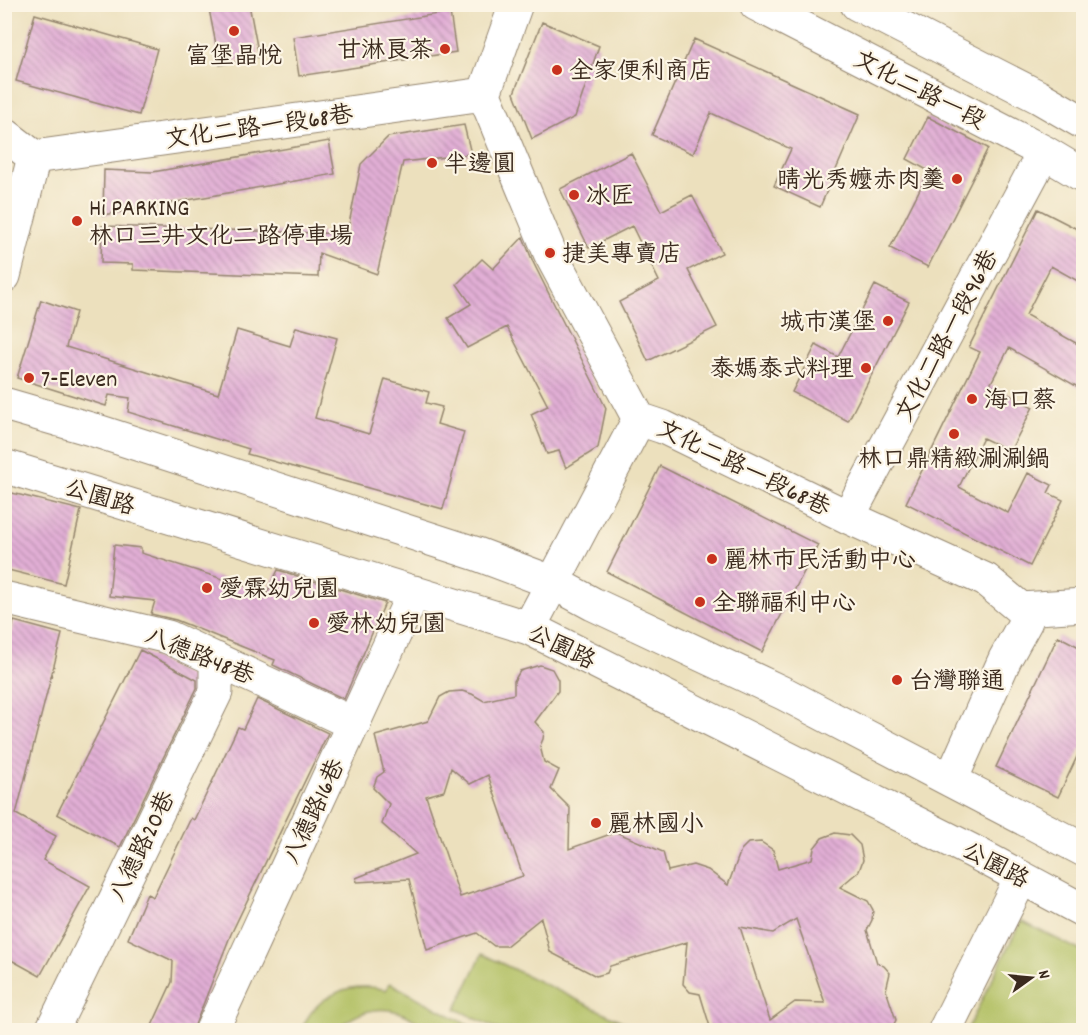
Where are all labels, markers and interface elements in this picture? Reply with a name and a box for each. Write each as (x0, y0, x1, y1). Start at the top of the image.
marker: 富堡晶悅 (227, 24, 241, 38)
place label: 甘淋良茶 (337, 35, 433, 69)
place label: 富堡晶悅 (186, 41, 282, 75)
marker: 甘淋良茶 (438, 42, 452, 56)
street label: 文化二路一段 (847, 44, 991, 140)
place label: 全家便利商店 (569, 56, 713, 90)
marker: 全家便利商店 (550, 63, 564, 77)
street label: 文化二路一段68巷 (163, 99, 356, 159)
place label: 半邊圓 (444, 149, 516, 183)
marker: 半邊圓 (425, 156, 439, 170)
place label: 晴光秀嬤赤肉羹 (777, 165, 945, 199)
marker: 晴光秀嬤赤肉羹 (950, 172, 964, 186)
place label: 冰匠 (586, 181, 634, 215)
marker: 冰匠 (567, 188, 581, 202)
place label: Hi PARKING 林口三井文化二路停車場 (89, 193, 353, 255)
marker: Hi PARKING 林口三井文化二路停車場 (70, 214, 84, 228)
place label: 捷美專賣店 (562, 239, 682, 273)
street label: 文化二路一段96巷 (889, 244, 1008, 429)
marker: 捷美專賣店 (543, 246, 557, 260)
place label: 城市漢堡 (780, 307, 876, 341)
marker: 城市漢堡 (881, 314, 895, 328)
place label: 泰媽泰式料理 (710, 354, 854, 388)
marker: 泰媽泰式料理 (859, 361, 873, 375)
place label: 7-Eleven (41, 364, 117, 398)
marker: 7-Eleven (22, 371, 36, 385)
place label: 海口蔡 (984, 385, 1056, 419)
marker: 海口蔡 (965, 392, 979, 406)
street label: 文化二路一段68巷 (650, 413, 835, 526)
marker: 林口鼎精緻涮涮鍋 (947, 427, 961, 441)
place label: 林口鼎精緻涮涮鍋 (858, 444, 1050, 478)
street label: 公園路 (60, 472, 139, 526)
place label: 麗林市民活動中心 (724, 545, 916, 579)
marker: 麗林市民活動中心 (705, 552, 719, 566)
place label: 愛霖幼兒園 (219, 574, 339, 608)
marker: 愛霖幼兒園 (200, 581, 214, 595)
place label: 全聯福利中心 (712, 588, 856, 622)
marker: 全聯福利中心 (693, 595, 707, 609)
place label: 愛林幼兒園 (326, 609, 446, 643)
marker: 愛林幼兒園 (307, 616, 321, 630)
street label: 公園路 (521, 618, 600, 680)
street label: 八德路48巷 (139, 620, 259, 695)
place label: 台灣聯通 (909, 666, 1005, 700)
marker: 台灣聯通 (890, 673, 904, 687)
street label: 八德路16巷 (276, 754, 355, 871)
street label: 八德路20巷 (102, 786, 185, 909)
place label: 麗林國小 (608, 809, 704, 843)
marker: 麗林國小 (589, 816, 603, 830)
street label: 公園路 (955, 835, 1034, 899)
north arrow (1001, 948, 1061, 1008)
text: N (1031, 968, 1055, 982)

